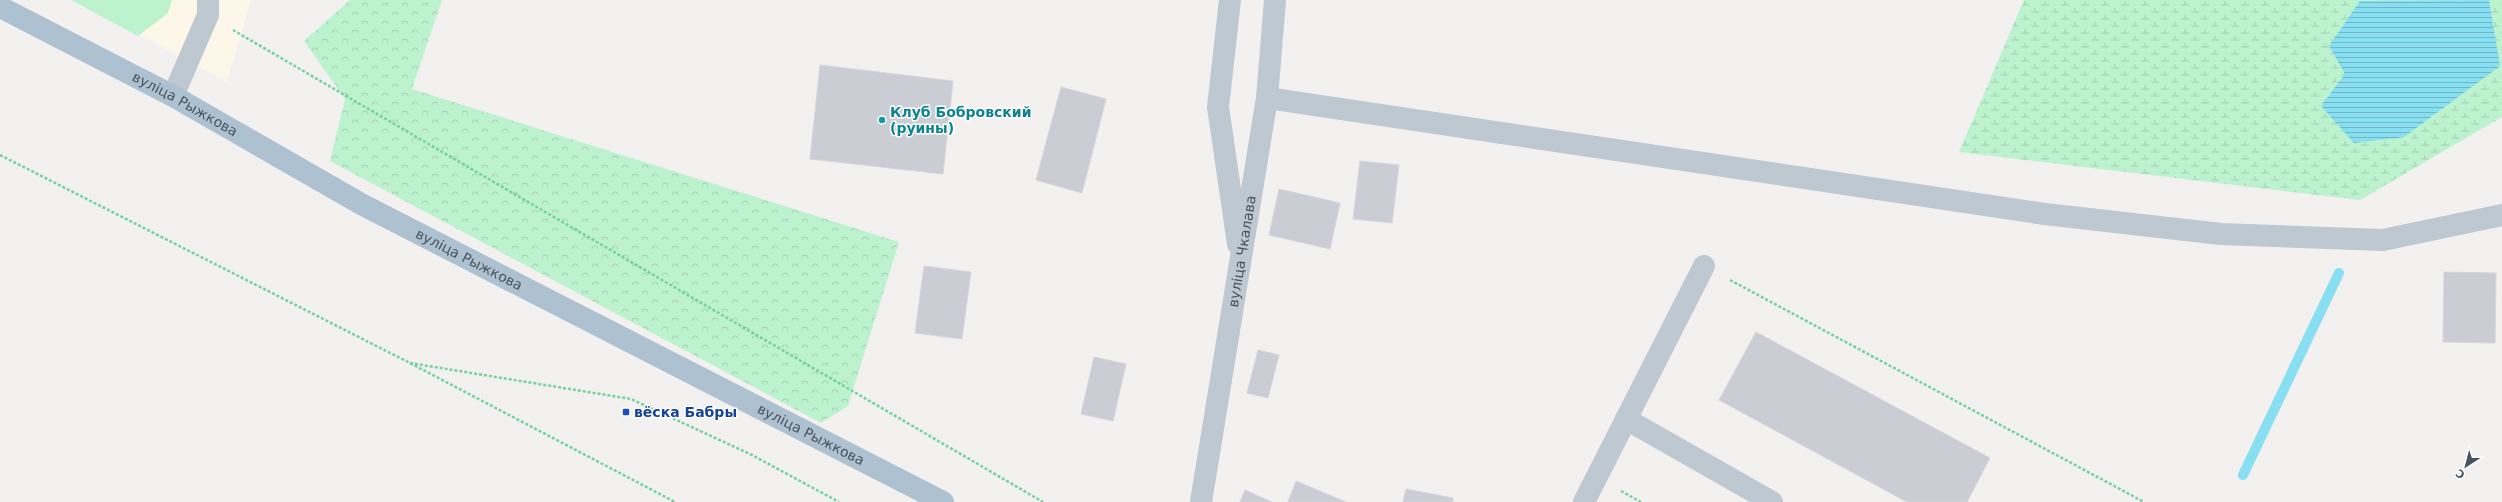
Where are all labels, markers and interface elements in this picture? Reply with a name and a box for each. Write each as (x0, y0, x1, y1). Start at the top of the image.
street label: вуліца Рыжкова (130, 68, 241, 139)
place label: Клуб Бобровский (руины) (890, 104, 1031, 136)
marker: Клуб Бобровский (руины) (877, 115, 887, 125)
street label: вуліца Чкалава (1225, 194, 1259, 308)
street label: вуліца Рыжкова (413, 225, 525, 293)
street label: вуліца Рыжкова (755, 400, 867, 468)
place label: вёска Бабры (634, 404, 737, 420)
marker: вёска Бабры (621, 407, 631, 417)
north arrow (2446, 446, 2486, 486)
text: С (2453, 466, 2468, 481)

